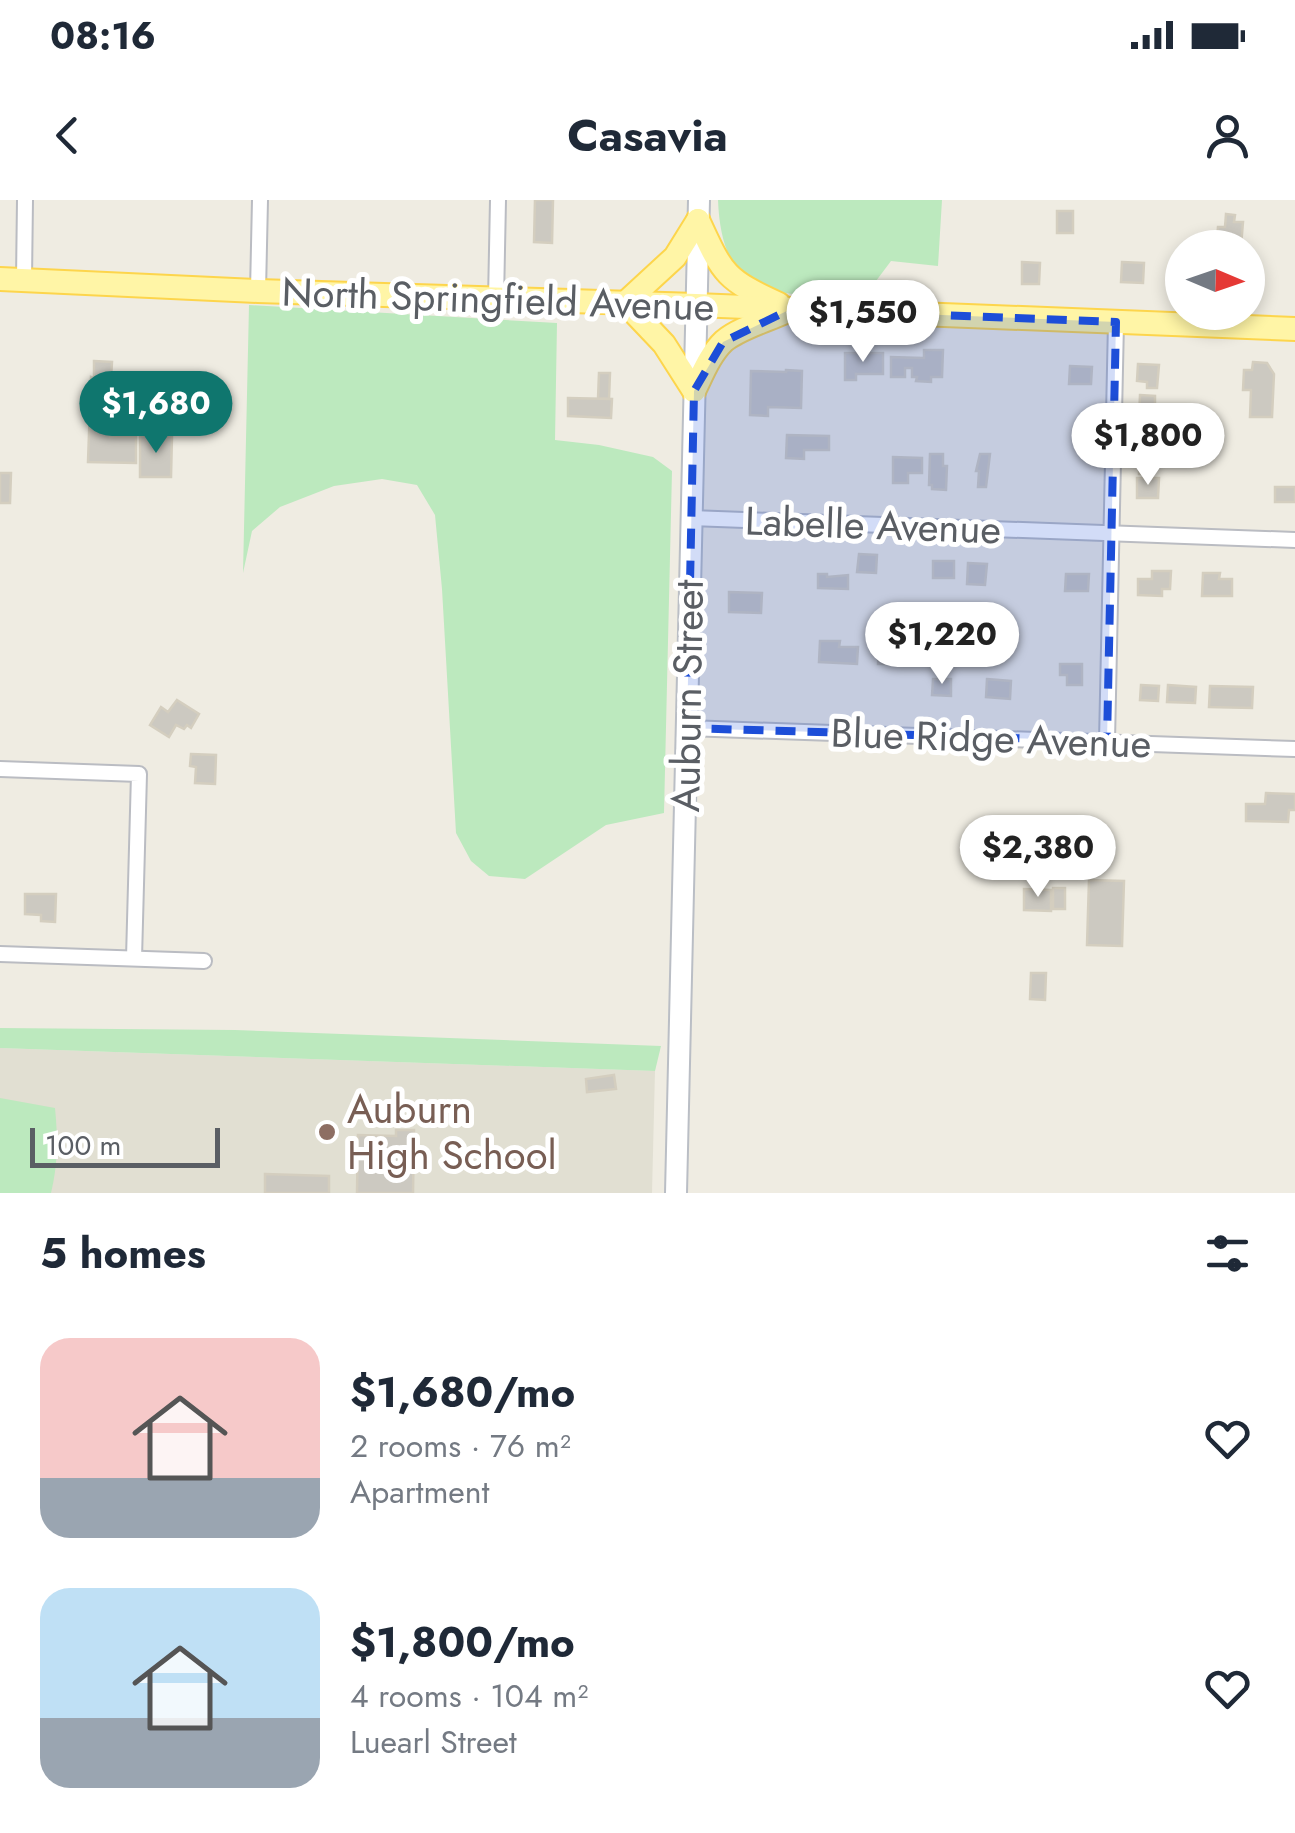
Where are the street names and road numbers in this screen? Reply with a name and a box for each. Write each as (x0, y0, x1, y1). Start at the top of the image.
street label: North Springfield Avenue (281, 262, 715, 336)
street label: Labelle Avenue (744, 492, 1002, 558)
street label: Auburn Street (656, 579, 718, 813)
street label: Blue Ridge Avenue (830, 703, 1152, 773)

